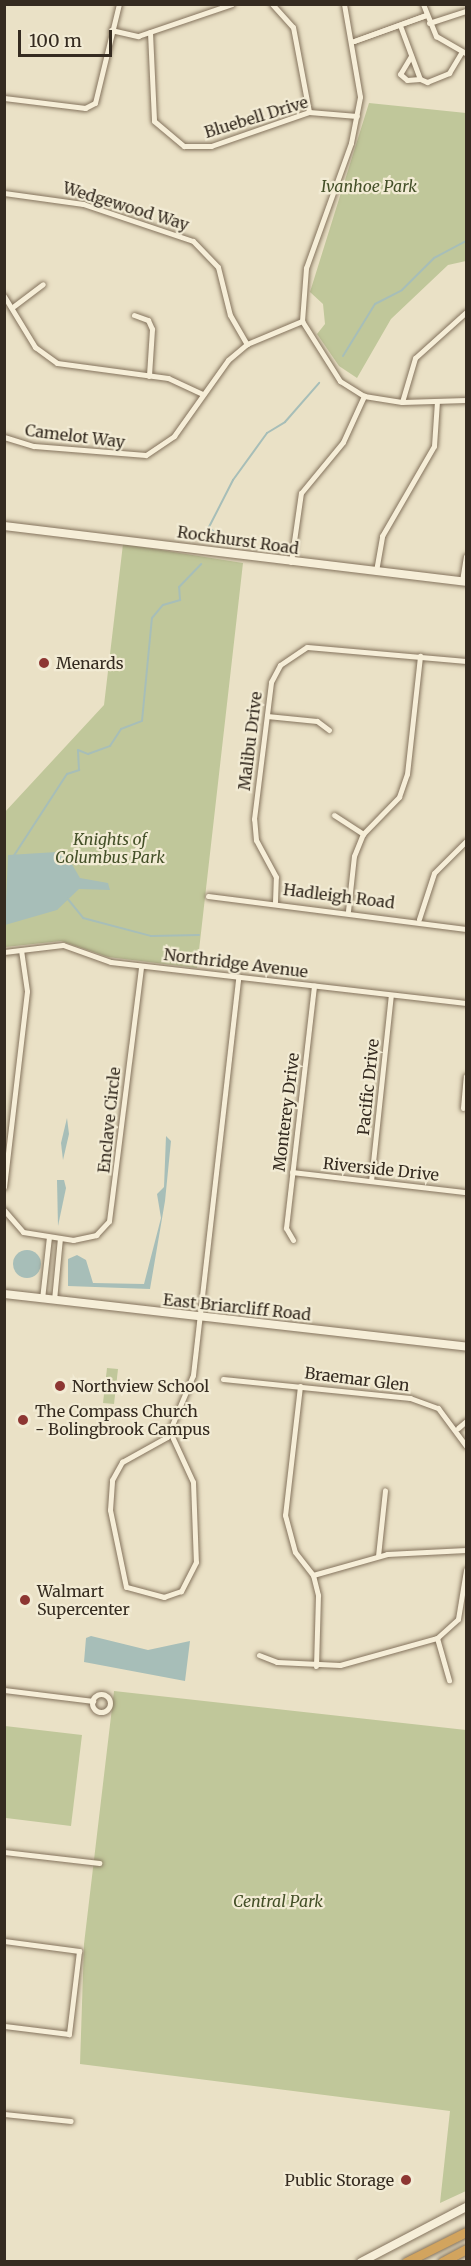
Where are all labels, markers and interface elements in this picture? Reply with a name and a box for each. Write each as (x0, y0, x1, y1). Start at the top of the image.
scale bar (21, 18, 116, 56)
text: 100 m (29, 29, 82, 52)
street label: Bluebell Drive (202, 92, 310, 142)
park label: Ivanhoe Park (321, 176, 417, 196)
street label: Wedgewood Way (61, 178, 191, 234)
street label: Camelot Way (24, 420, 126, 452)
street label: Rockhurst Road (176, 522, 300, 558)
place label: Menards (56, 653, 124, 673)
marker: Menards (37, 656, 51, 670)
street label: Malibu Drive (234, 690, 266, 792)
park label: Knights of Columbus Park (55, 829, 165, 867)
street label: Hadleigh Road (282, 880, 396, 912)
street label: Northridge Avenue (163, 945, 309, 981)
street label: Pacific Drive (353, 1038, 383, 1136)
street label: Monterey Drive (269, 1052, 303, 1172)
street label: Enclave Circle (94, 1066, 124, 1174)
street label: Riverside Drive (322, 1153, 440, 1185)
street label: East Briarcliff Road (162, 1290, 312, 1324)
street label: Braemar Glen (303, 1363, 411, 1395)
place label: Northview School (72, 1376, 209, 1396)
marker: Northview School (53, 1379, 67, 1393)
place label: The Compass Church - Bolingbrook Campus (35, 1401, 210, 1439)
marker: The Compass Church - Bolingbrook Campus (16, 1413, 30, 1427)
place label: Walmart Supercenter (37, 1581, 130, 1619)
marker: Walmart Supercenter (18, 1593, 32, 1607)
park label: Central Park (233, 1891, 323, 1911)
place label: Public Storage (285, 2170, 394, 2190)
marker: Public Storage (399, 2173, 413, 2187)

